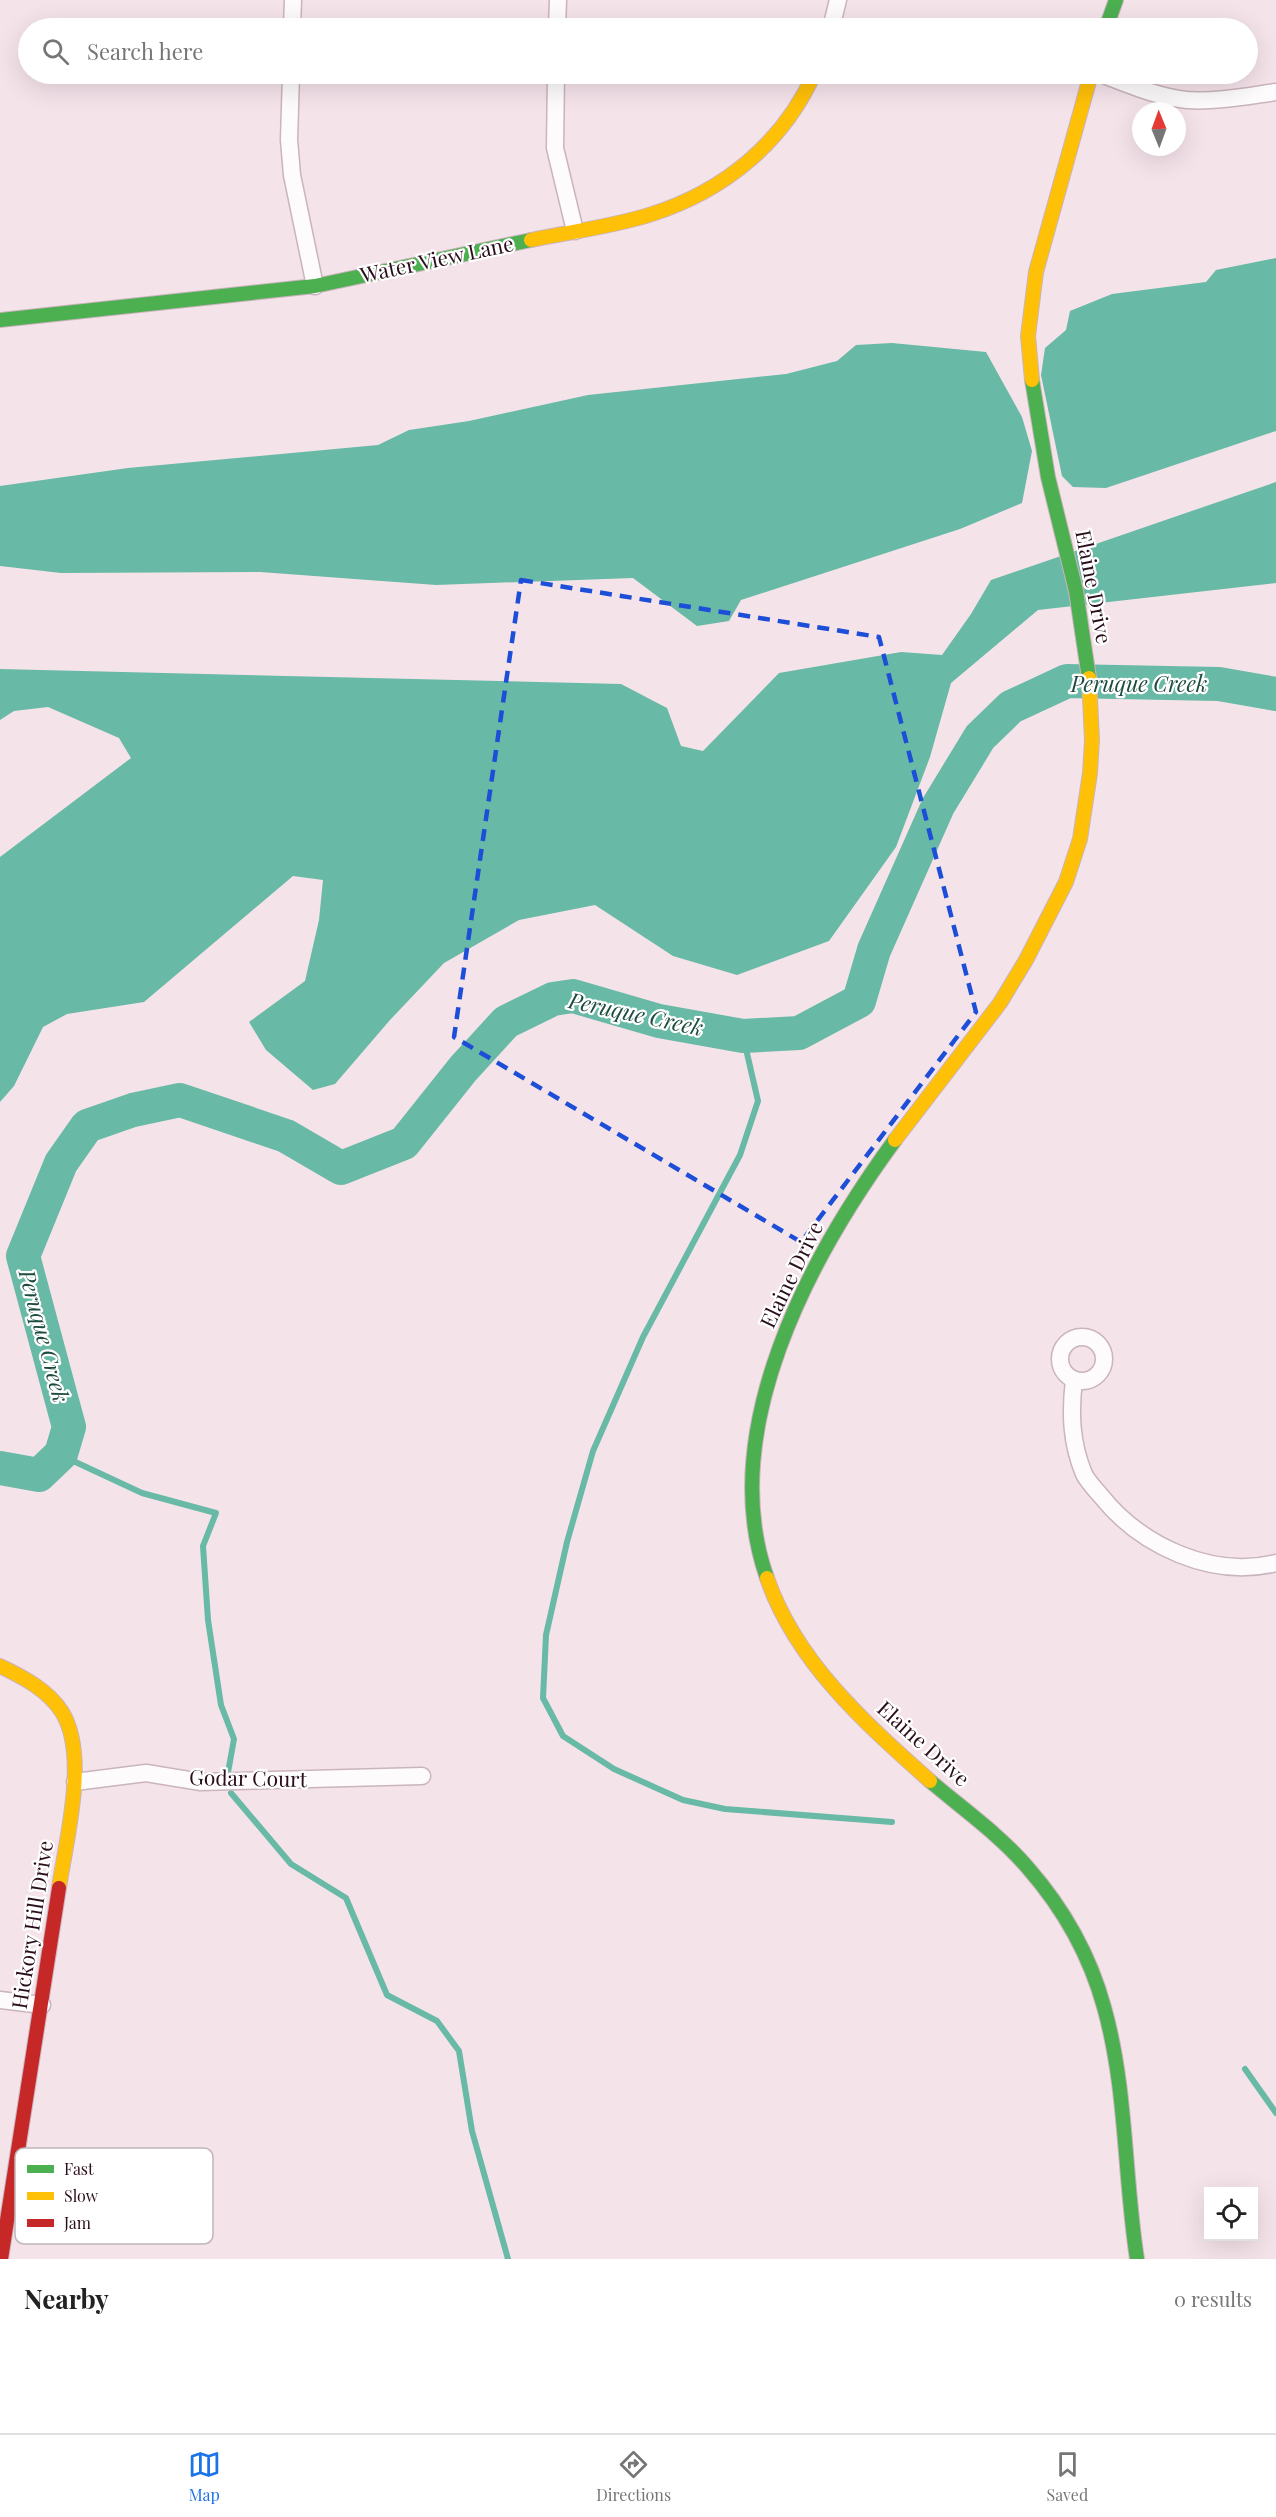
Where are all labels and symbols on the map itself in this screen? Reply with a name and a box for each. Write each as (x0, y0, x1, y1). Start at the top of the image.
north arrow (1132, 102, 1186, 156)
street label: Water View Lane (356, 228, 516, 288)
street label: Elaine Drive (1070, 527, 1120, 646)
water label: Peruque Creek (1070, 668, 1207, 698)
water label: Peruque Creek (565, 984, 706, 1042)
street label: Elaine Drive (752, 1216, 828, 1332)
water label: Peruque Creek (13, 1265, 77, 1406)
street label: Elaine Drive (872, 1694, 977, 1791)
street label: Godar Court (189, 1762, 308, 1792)
street label: Hickory Hill Drive (4, 1839, 58, 2011)
legend (15, 2148, 213, 2244)
text: Fast (64, 2158, 94, 2179)
text: Slow (64, 2185, 99, 2206)
text: Jam (63, 2212, 91, 2233)

